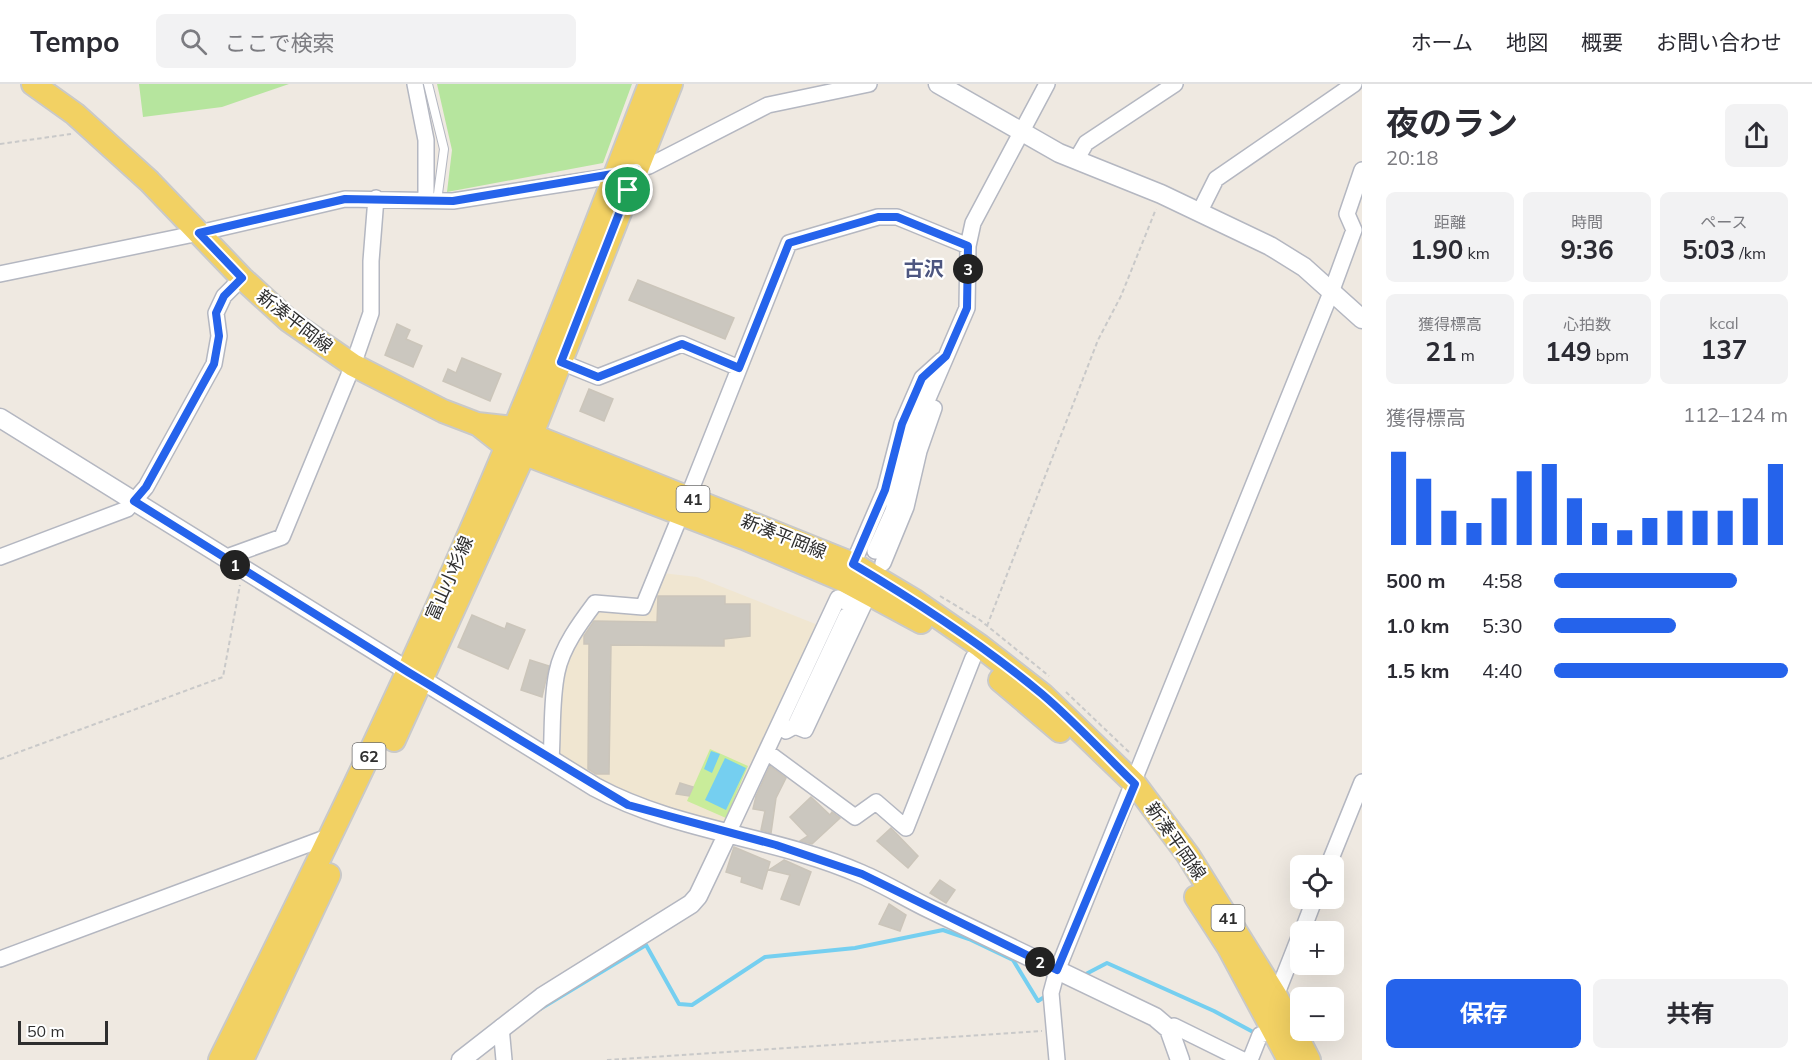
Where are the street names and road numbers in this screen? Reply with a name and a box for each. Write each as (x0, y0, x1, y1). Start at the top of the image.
street label: 新湊平岡線 (252, 284, 338, 358)
road number: 41 (676, 486, 710, 512)
street label: 新湊平岡線 (738, 508, 830, 564)
street label: 富山小杉線 (420, 532, 478, 624)
road number: 62 (352, 743, 386, 769)
street label: 新湊平岡線 (1141, 798, 1211, 884)
road number: 41 (1212, 905, 1244, 931)

